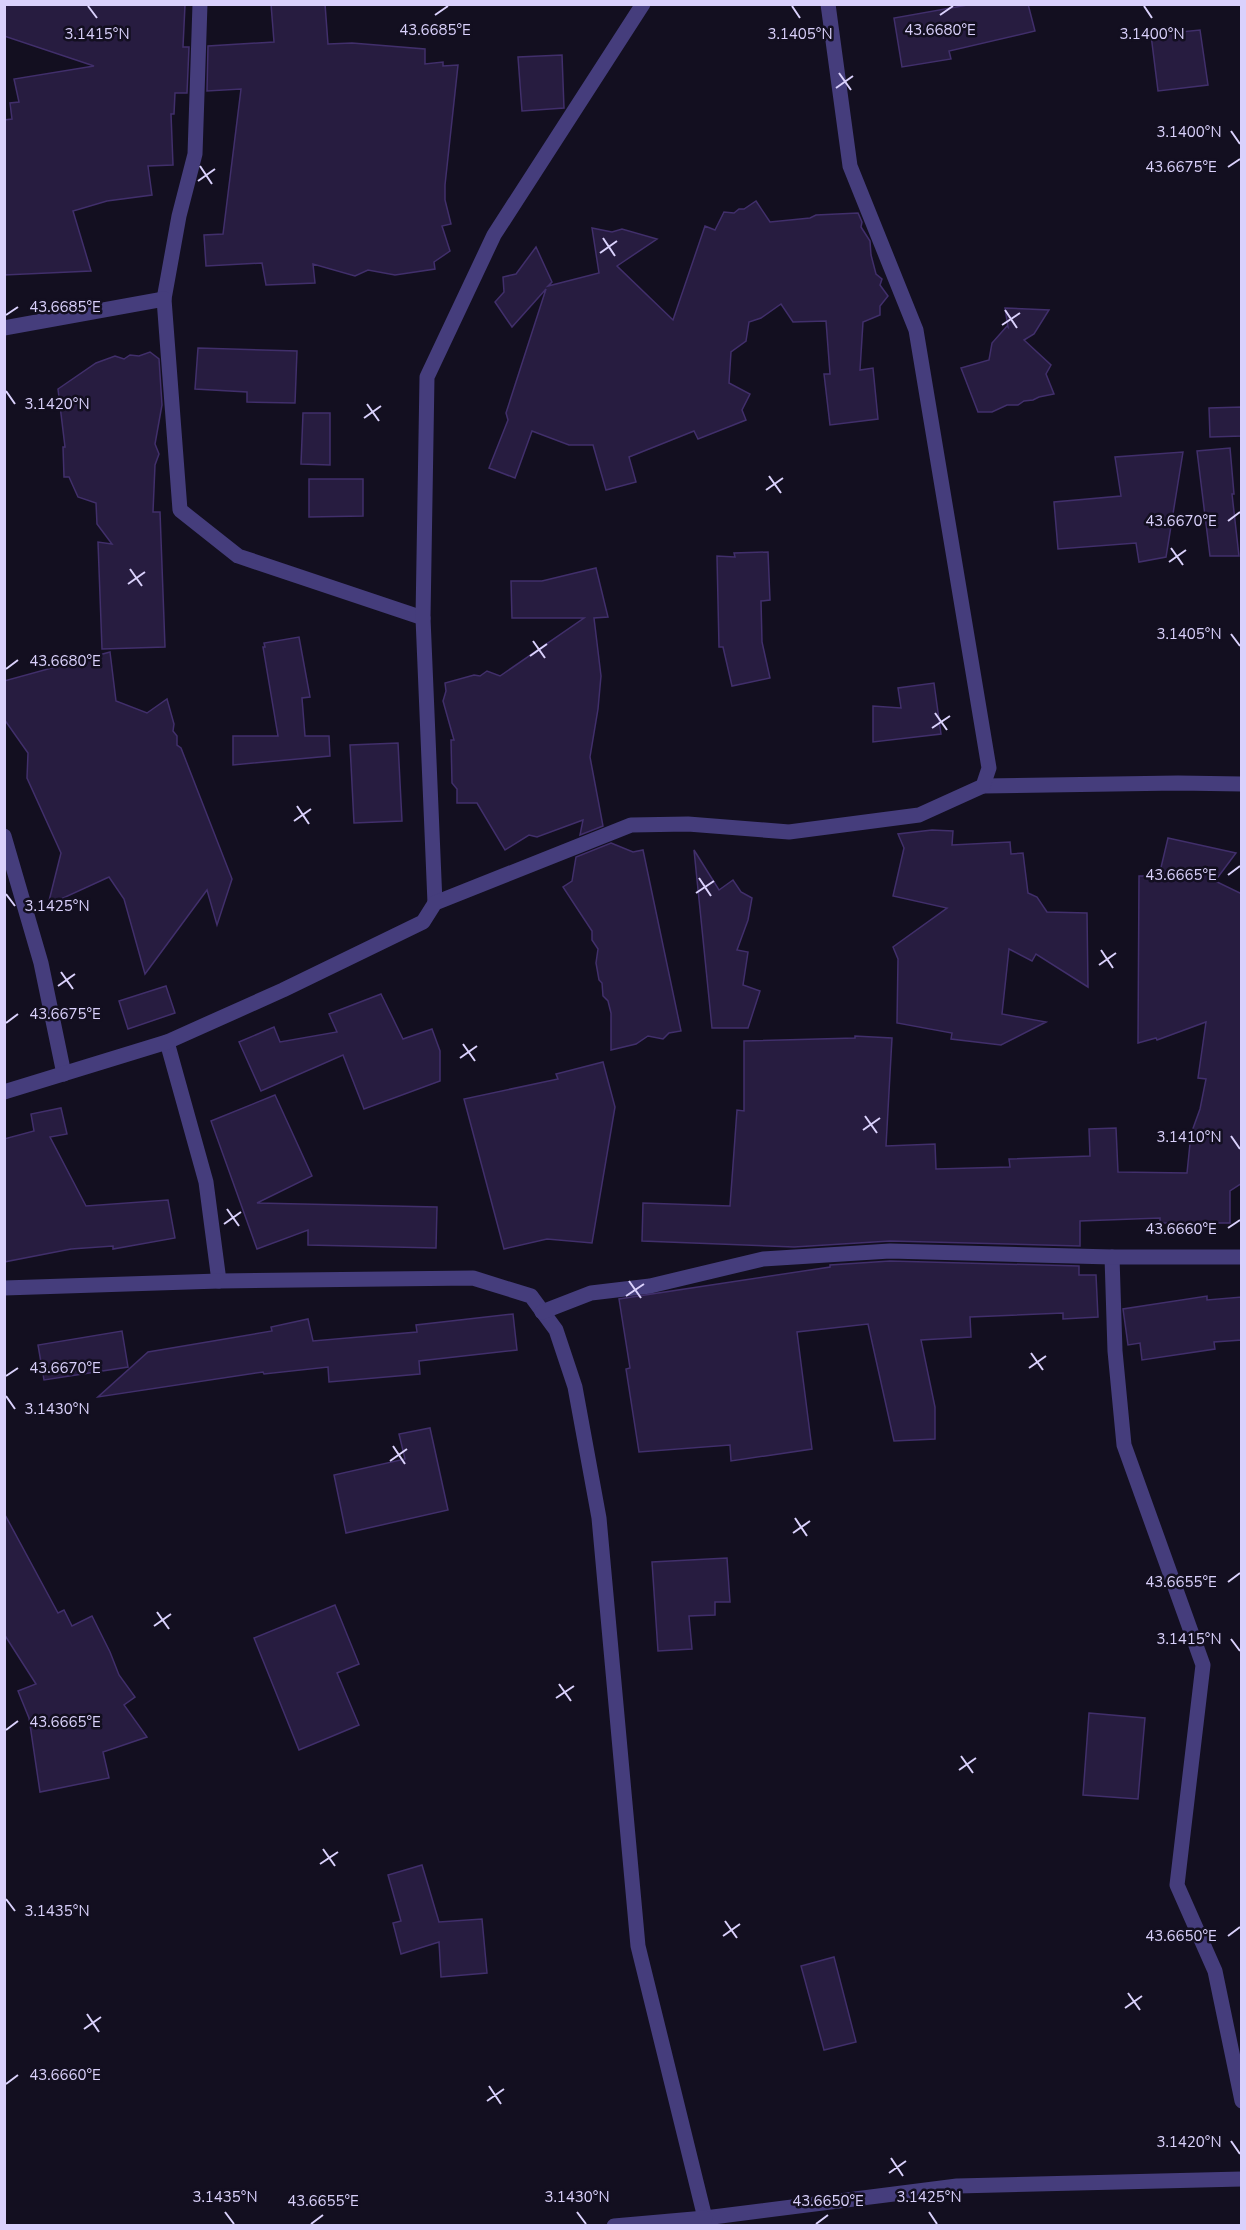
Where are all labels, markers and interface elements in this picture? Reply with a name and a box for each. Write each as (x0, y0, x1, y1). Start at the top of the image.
text: 43.6685°E (399, 20, 471, 40)
text: 43.6680°E (904, 20, 976, 40)
text: 3.1415°N (64, 24, 130, 44)
text: 3.1405°N (767, 24, 833, 44)
text: 3.1400°N (1119, 24, 1185, 44)
text: 3.1400°N (1156, 122, 1222, 142)
text: 43.6675°E (1145, 157, 1217, 177)
text: 43.6685°E (29, 297, 101, 317)
text: 3.1420°N (24, 394, 90, 414)
text: 43.6670°E (1145, 511, 1217, 531)
text: 3.1405°N (1156, 624, 1222, 644)
text: 43.6680°E (29, 651, 101, 671)
text: 43.6665°E (1145, 865, 1217, 885)
text: 3.1425°N (24, 896, 90, 916)
text: 43.6675°E (29, 1004, 101, 1024)
text: 3.1410°N (1156, 1127, 1222, 1147)
text: 43.6660°E (1145, 1219, 1217, 1239)
text: 43.6670°E (29, 1358, 101, 1378)
text: 3.1430°N (24, 1399, 90, 1419)
text: 43.6655°E (1145, 1572, 1217, 1592)
text: 3.1415°N (1156, 1629, 1222, 1649)
text: 43.6665°E (29, 1712, 101, 1732)
text: 3.1435°N (24, 1901, 90, 1921)
text: 43.6650°E (1145, 1926, 1217, 1946)
text: 43.6660°E (29, 2065, 101, 2085)
text: 3.1420°N (1156, 2132, 1222, 2152)
text: 3.1435°N (192, 2187, 258, 2207)
text: 3.1430°N (544, 2187, 610, 2207)
text: 3.1425°N (896, 2187, 962, 2207)
text: 43.6655°E (287, 2191, 359, 2211)
text: 43.6650°E (792, 2191, 864, 2211)

